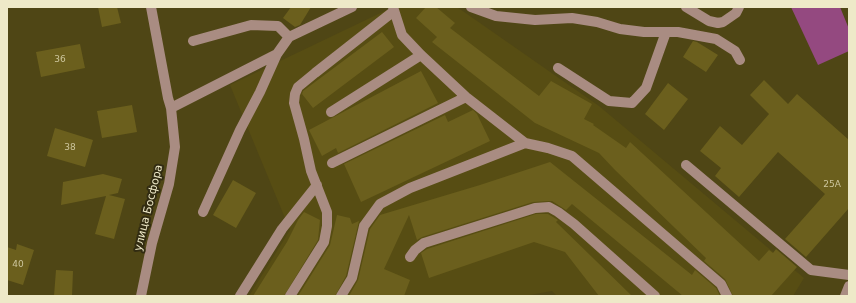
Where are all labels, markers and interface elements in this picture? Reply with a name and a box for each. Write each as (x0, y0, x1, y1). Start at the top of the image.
house number: 36 (54, 55, 66, 65)
house number: 38 (64, 143, 76, 153)
street label: улица Босфора (132, 163, 166, 253)
house number: 25А (823, 180, 841, 190)
house number: 40 (12, 260, 24, 270)

